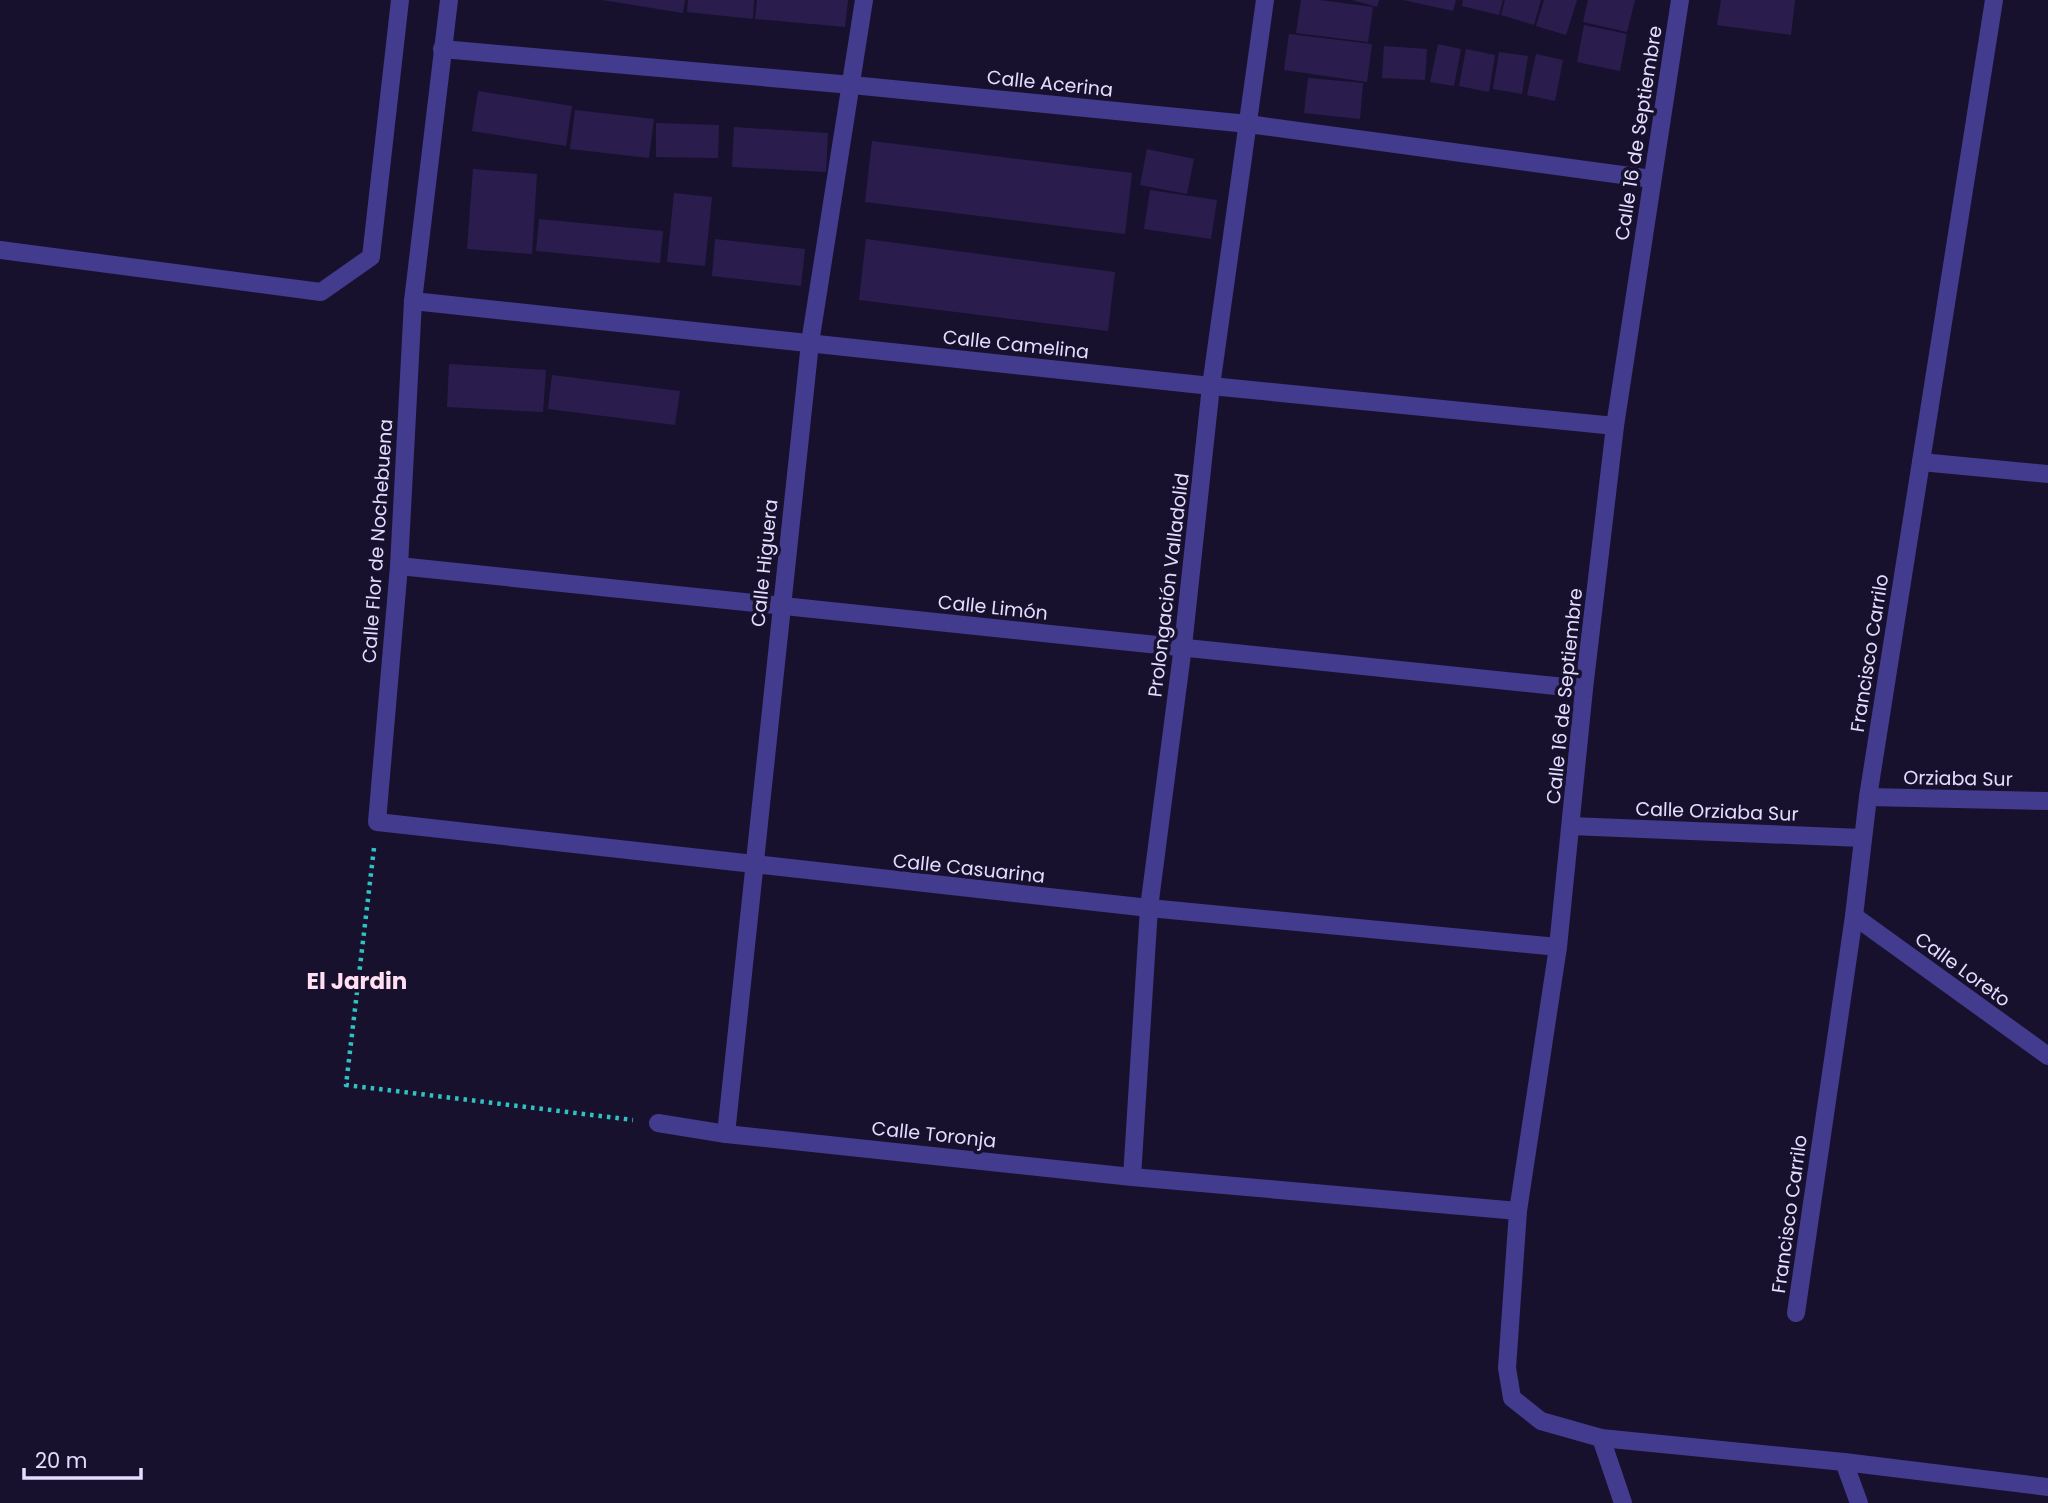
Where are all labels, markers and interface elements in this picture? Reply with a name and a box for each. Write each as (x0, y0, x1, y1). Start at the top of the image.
street label: Calle 16 de Septiembre (1608, 24, 1669, 242)
street label: Calle Acerina (986, 63, 1114, 104)
street label: Calle Camelina (941, 323, 1090, 366)
street label: Calle Flor de Nochebuena (355, 418, 400, 664)
street label: Prolongación Valladolid (1141, 471, 1196, 699)
street label: Calle Higuera (744, 498, 785, 628)
street label: Francisco Carrilo (1844, 572, 1895, 734)
street label: Calle 16 de Septiembre (1540, 587, 1589, 805)
street label: Calle Limón (937, 588, 1049, 627)
street label: Orziaba Sur (1903, 764, 2013, 793)
street label: Calle Orziaba Sur (1635, 795, 1799, 828)
street label: Calle Casuarina (891, 847, 1046, 890)
street label: Calle Loreto (1909, 926, 2016, 1013)
district label: El Jardin (307, 965, 407, 997)
street label: Calle Toronja (870, 1115, 998, 1154)
street label: Francisco Carrilo (1765, 1133, 1814, 1295)
scale bar (24, 1436, 142, 1480)
text: 20 m (35, 1446, 88, 1475)

